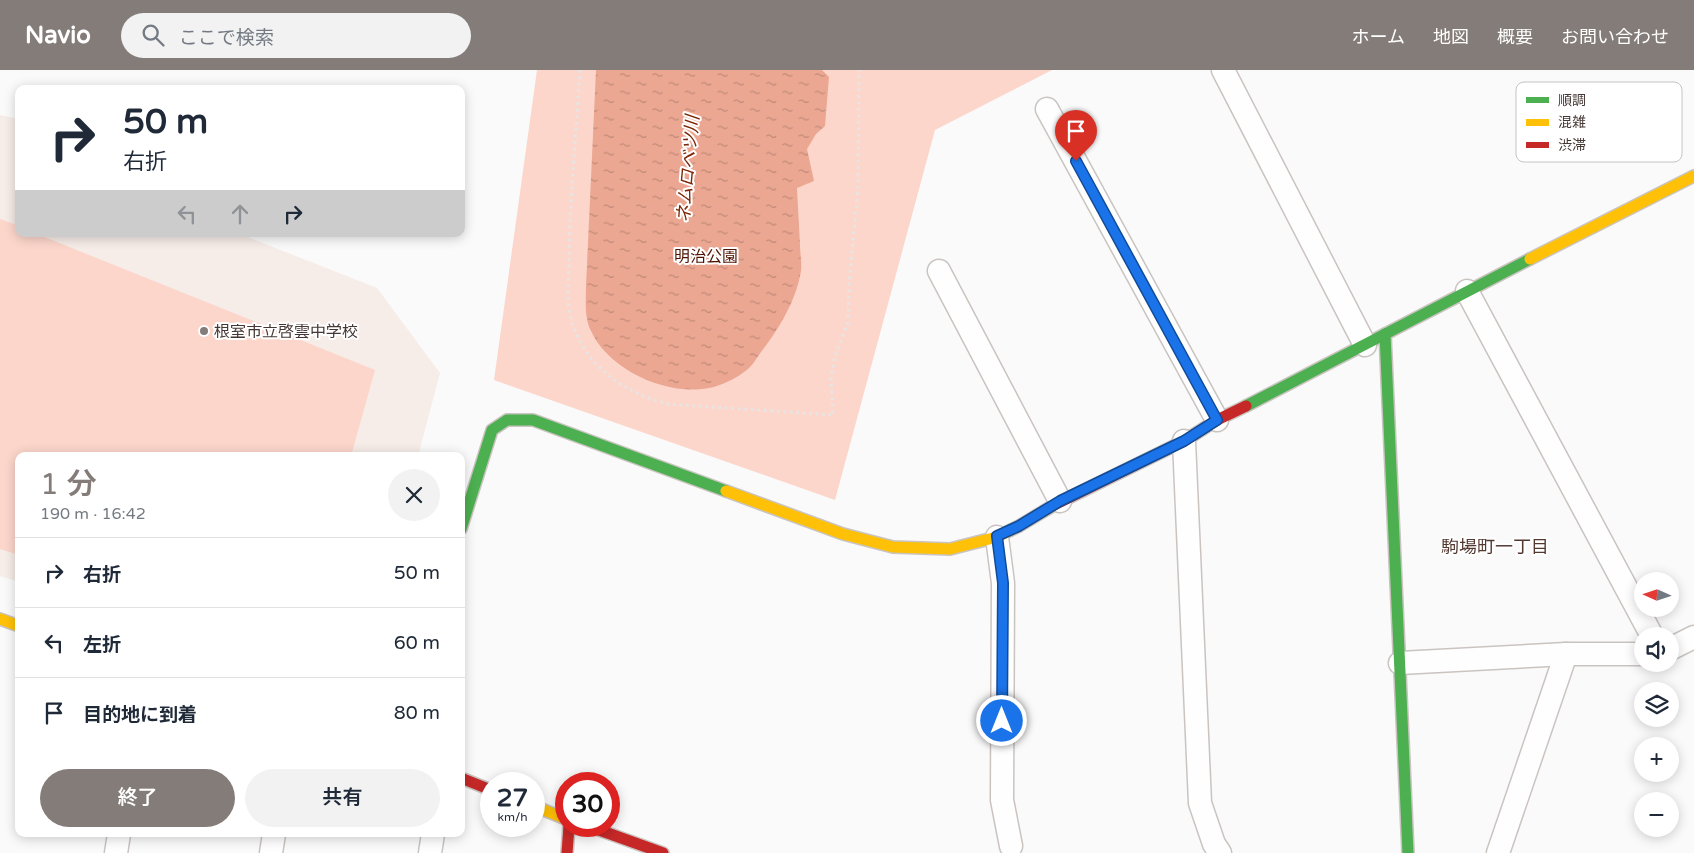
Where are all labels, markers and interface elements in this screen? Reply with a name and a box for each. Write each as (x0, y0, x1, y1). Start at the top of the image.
search box (121, 13, 471, 58)
text: Navio (25, 21, 91, 50)
icon: search (139, 21, 167, 49)
text: ホーム (1352, 26, 1405, 48)
text: 地図 (1433, 26, 1469, 48)
text: 概要 (1497, 26, 1533, 48)
text: お問い合わせ (1561, 26, 1669, 48)
text: ここで検索 (179, 27, 274, 49)
legend (1516, 82, 1682, 162)
text: 順調 (1558, 92, 1586, 109)
text: 50 m (123, 101, 208, 143)
icon: right (40, 105, 105, 170)
pin (1055, 110, 1097, 161)
water label: ネムロベツ川 (672, 112, 704, 224)
text: 混雑 (1558, 114, 1586, 131)
icon: arrive (1062, 117, 1090, 145)
text: 渋滞 (1558, 137, 1586, 154)
text: 右折 (123, 149, 167, 175)
icon: left (173, 200, 201, 228)
icon: ahead (226, 200, 254, 228)
icon: right (279, 200, 307, 228)
park label: 明治公園 (674, 247, 738, 267)
place label: 根室市立啓雲中学校 (214, 322, 358, 342)
marker: 根室市立啓雲中学校 (198, 325, 210, 337)
text: 1 分 (40, 466, 97, 503)
button: close (388, 469, 440, 521)
text: 190 m · 16:42 (40, 504, 146, 524)
district label: 駒場町一丁目 (1441, 536, 1549, 558)
icon: right (40, 559, 68, 587)
text: 50 m (394, 562, 440, 584)
text: 右折 (83, 564, 121, 586)
north arrow (1634, 572, 1679, 618)
map controls (1634, 572, 1679, 837)
button: sound (1634, 627, 1679, 672)
icon: left (40, 629, 68, 657)
text: 60 m (394, 632, 440, 654)
text: 左折 (83, 634, 121, 656)
button: layers (1634, 682, 1679, 727)
position arrow (975, 694, 1027, 746)
icon: arrive (40, 699, 68, 727)
text: 80 m (394, 702, 440, 724)
text: 目的地に到着 (83, 704, 197, 726)
button: + (1634, 737, 1679, 782)
button: 終了 (40, 769, 235, 827)
button: 共有 (245, 769, 440, 827)
speed limit sign: 30 (555, 772, 620, 837)
text: 27 (497, 783, 528, 813)
button: − (1634, 792, 1679, 837)
text: km/h (497, 810, 528, 824)

